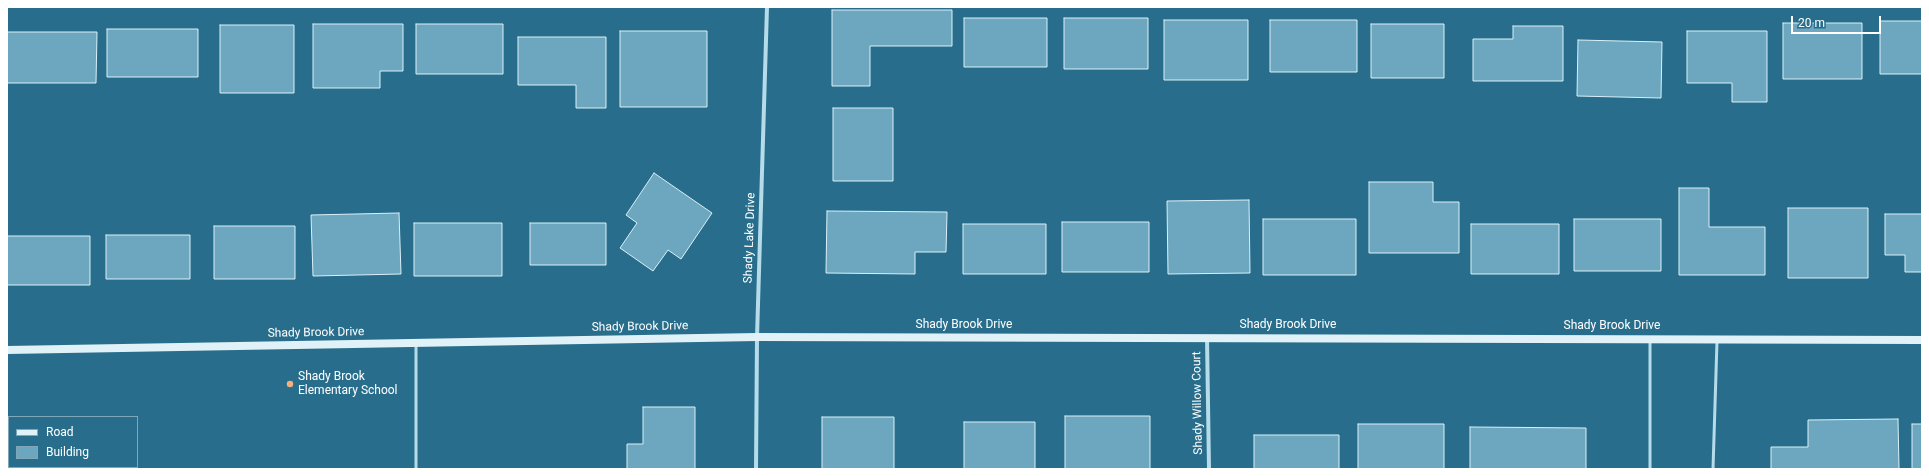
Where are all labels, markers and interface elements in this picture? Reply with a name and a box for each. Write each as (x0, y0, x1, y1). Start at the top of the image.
scale bar (1793, 8, 1883, 34)
text: 20 m (1798, 16, 1825, 30)
street label: Shady Lake Drive (741, 192, 759, 284)
street label: Shady Brook Drive (916, 318, 1012, 332)
street label: Shady Brook Drive (1240, 318, 1336, 332)
street label: Shady Brook Drive (591, 319, 689, 335)
street label: Shady Brook Drive (1564, 319, 1660, 333)
street label: Shady Brook Drive (267, 325, 365, 341)
street label: Shady Willow Court (1190, 351, 1206, 455)
place label: Shady Brook Elementary School (298, 370, 398, 398)
marker: Shady Brook Elementary School (285, 379, 295, 389)
legend (8, 416, 138, 468)
text: Road (46, 425, 74, 439)
text: Building (46, 445, 89, 459)

